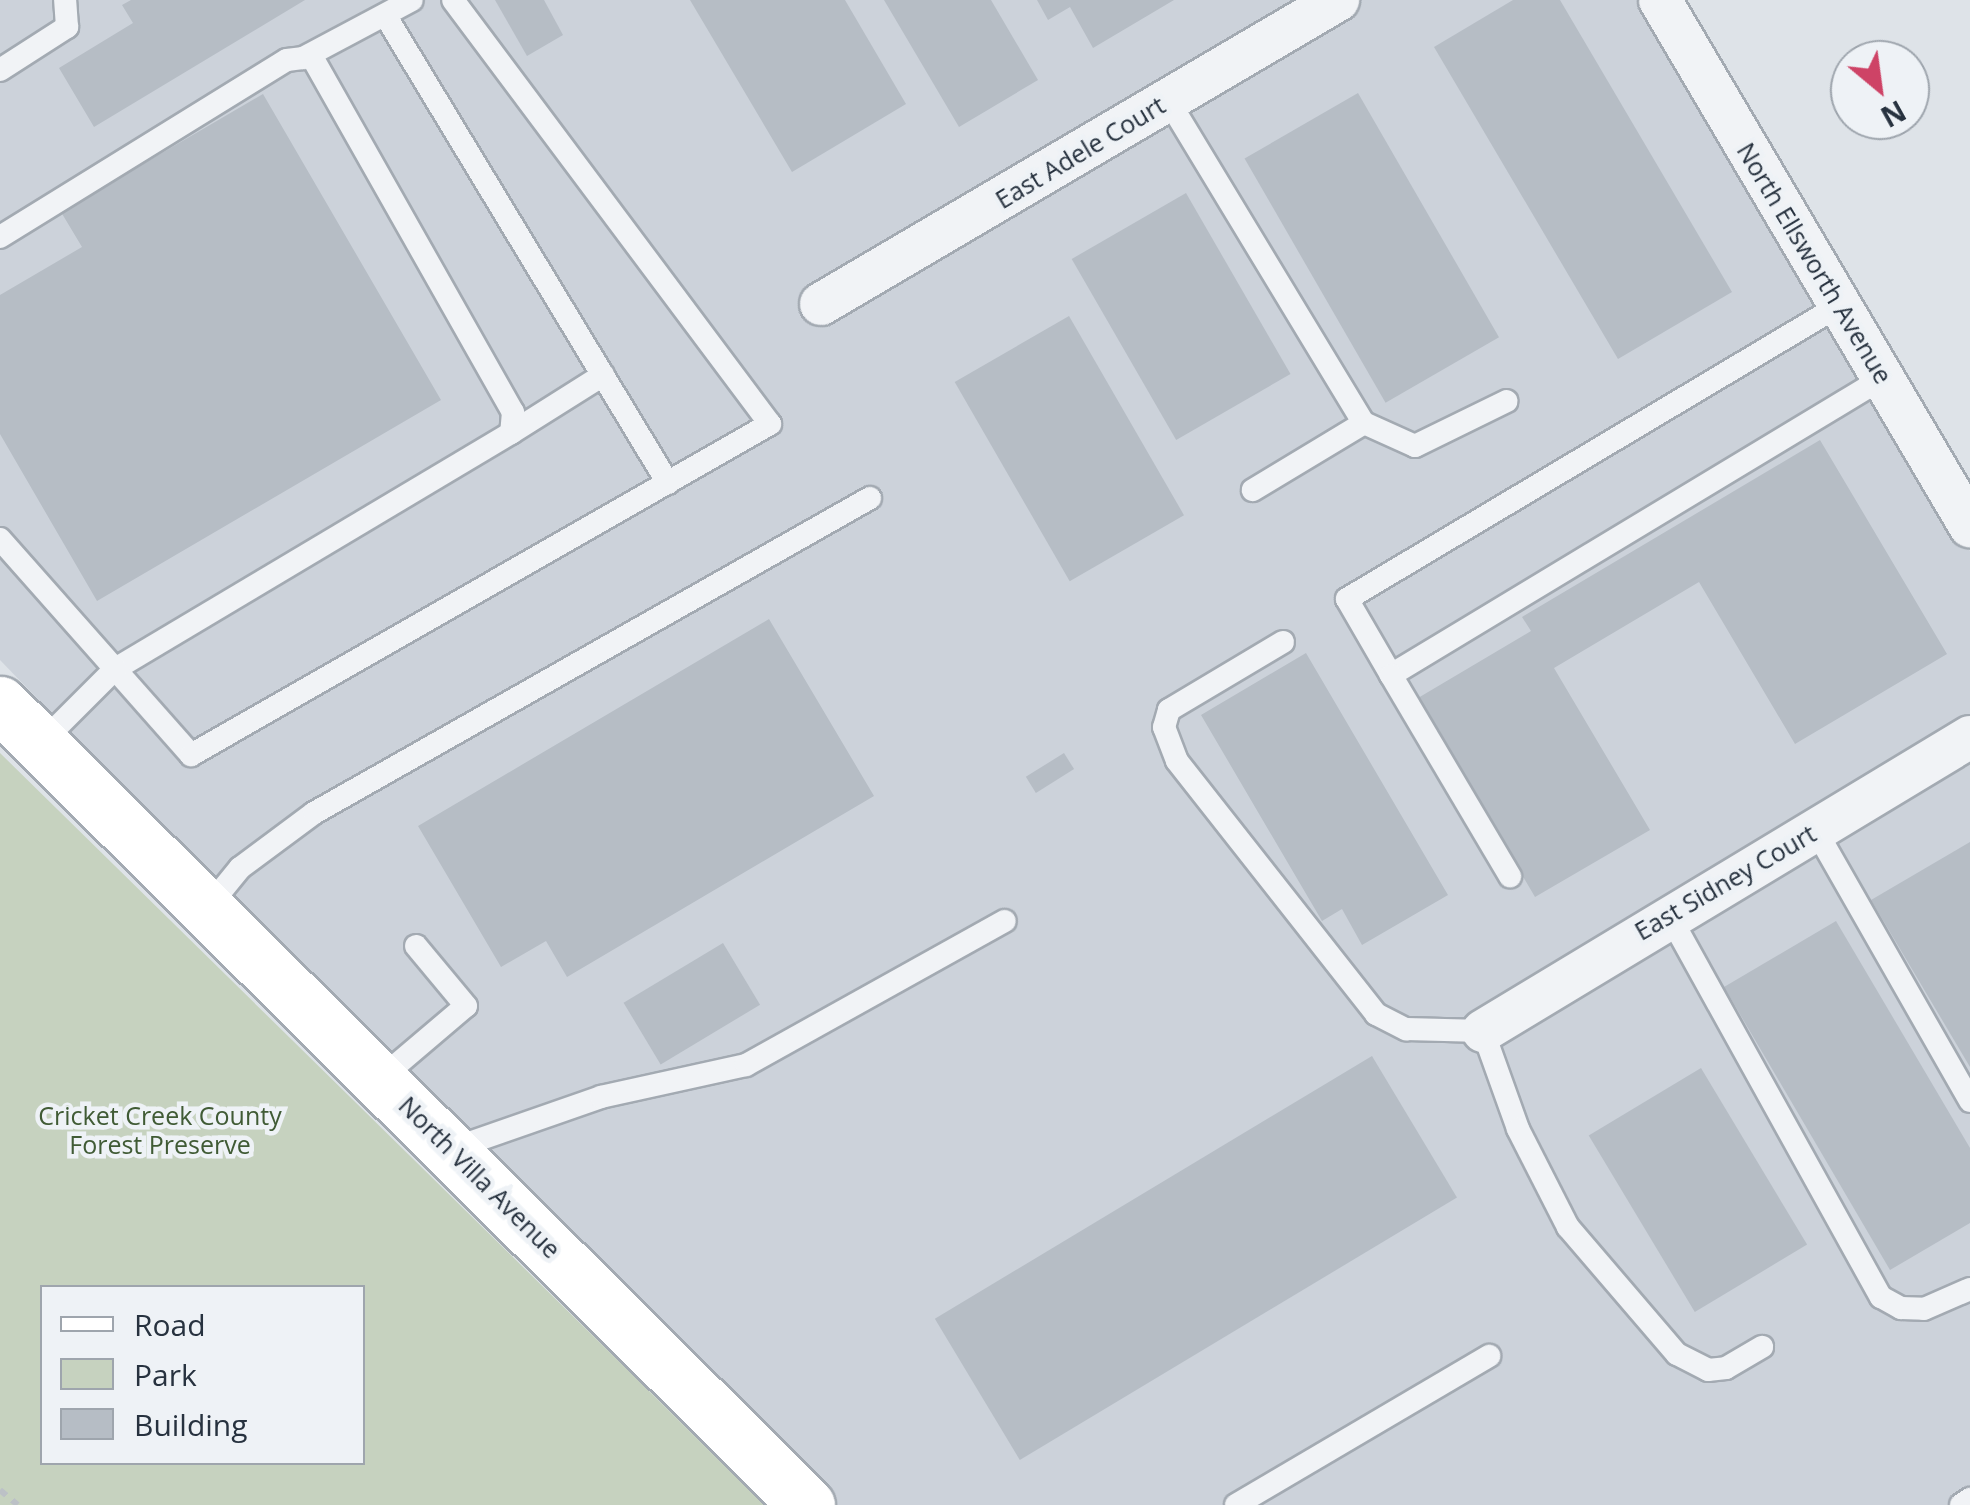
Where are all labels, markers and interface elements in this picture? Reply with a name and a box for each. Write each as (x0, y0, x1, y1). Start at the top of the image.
north arrow (1830, 40, 1930, 140)
street label: East Adele Court (990, 90, 1170, 214)
text: N (1874, 92, 1913, 137)
street label: North Ellsworth Avenue (1731, 137, 1899, 389)
street label: East Sidney Court (1629, 818, 1821, 946)
street label: North Villa Avenue (393, 1090, 567, 1264)
park label: Cricket Creek County Forest Preserve (38, 1101, 282, 1160)
legend (40, 1285, 365, 1465)
text: Road (134, 1304, 206, 1345)
text: Park (134, 1354, 197, 1395)
text: Building (134, 1404, 248, 1445)

